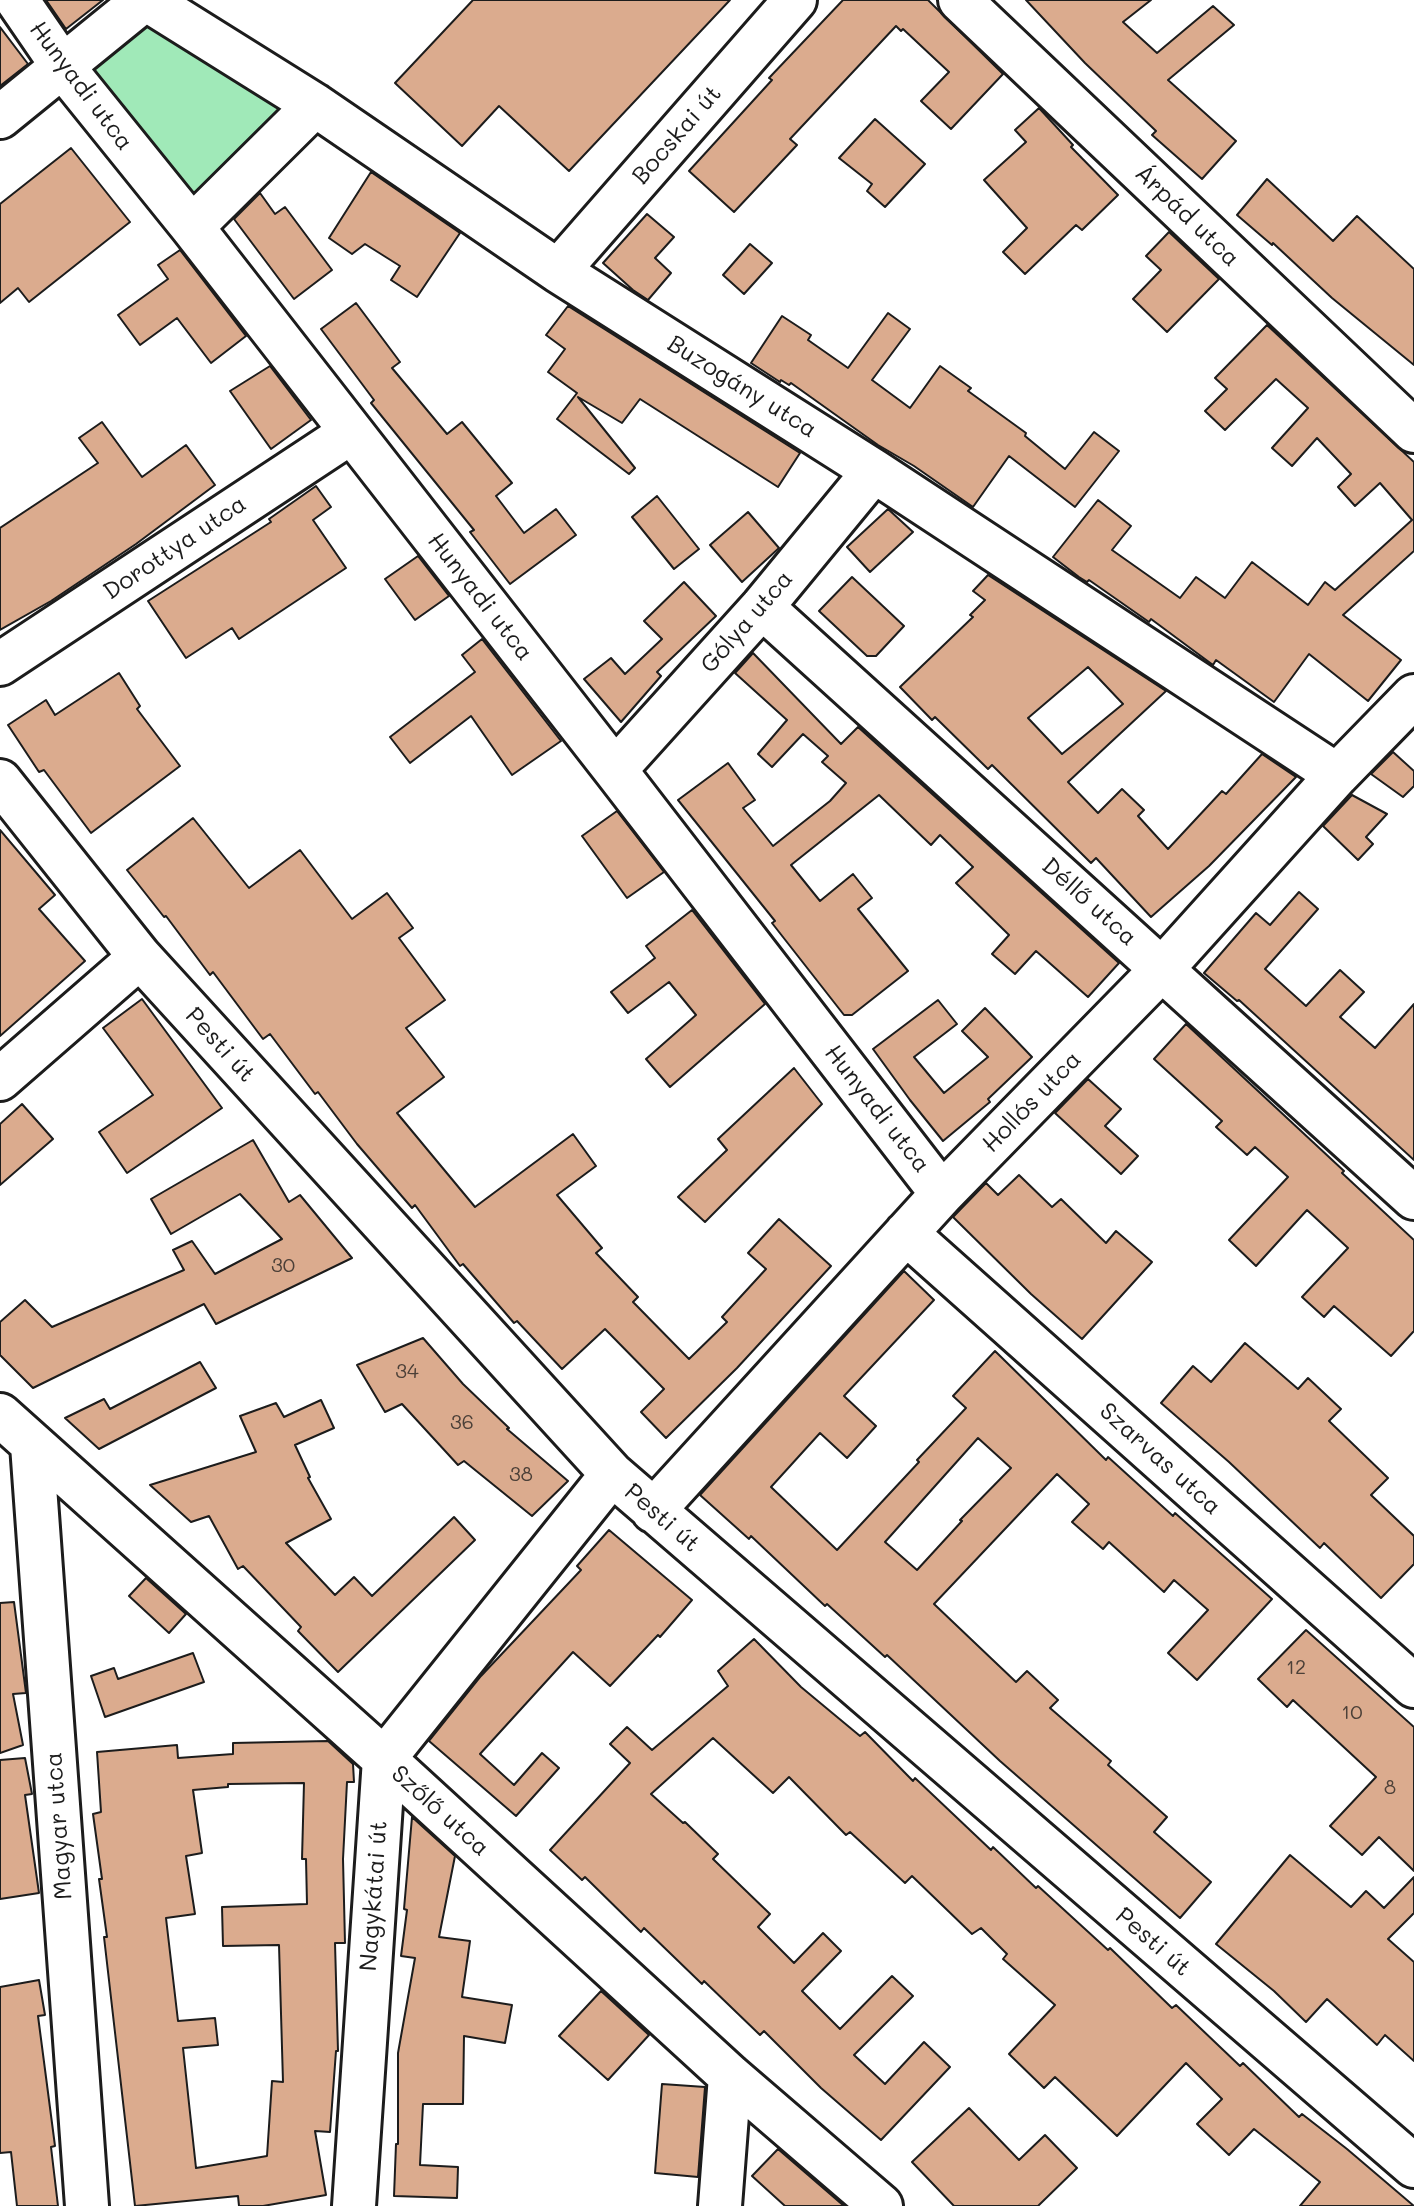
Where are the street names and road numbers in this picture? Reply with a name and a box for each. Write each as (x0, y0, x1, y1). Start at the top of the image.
street label: Hunyadi utca (23, 16, 139, 156)
street label: Bocskai út (626, 80, 728, 190)
street label: Árpád utca (1129, 159, 1245, 273)
street label: Buzogány utca (662, 330, 822, 444)
street label: Dorottya utca (98, 490, 252, 606)
street label: Hunyadi utca (421, 527, 539, 667)
street label: Gólya utca (695, 565, 799, 679)
street label: Déllő utca (1035, 852, 1143, 952)
street label: Pesti út (179, 1002, 261, 1088)
street label: Hunyadi utca (818, 1039, 936, 1179)
street label: Hollós utca (977, 1045, 1087, 1159)
street label: Szarvas utca (1093, 1397, 1227, 1521)
street label: Pesti út (618, 1477, 706, 1559)
street label: Magyar utca (39, 1751, 79, 1901)
street label: Szőlő utca (385, 1760, 495, 1862)
street label: Nagykátai út (354, 1820, 394, 1972)
street label: Pesti út (1109, 1901, 1197, 1983)

